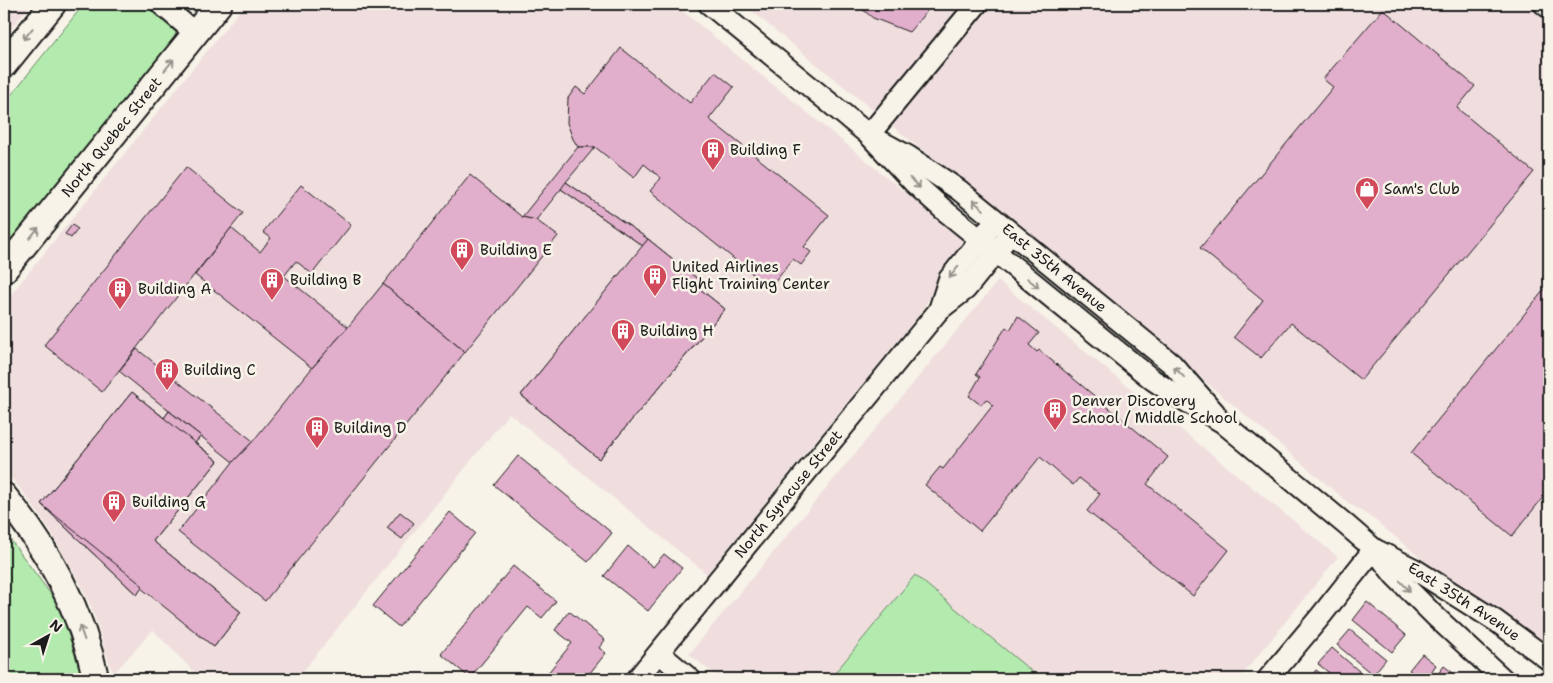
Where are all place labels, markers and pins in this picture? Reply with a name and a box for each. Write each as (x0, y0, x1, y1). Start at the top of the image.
building icon: Building F (700, 137, 726, 171)
place label: Building F (730, 140, 801, 160)
shop icon: Sam's Club (1354, 176, 1380, 210)
place label: Sam's Club (1384, 179, 1460, 199)
building icon: Building E (449, 237, 475, 271)
place label: Building E (480, 240, 552, 260)
place label: United Airlines Flight Training Center (672, 257, 830, 294)
building icon: United Airlines Flight Training Center (642, 263, 668, 297)
building icon: Building B (259, 267, 285, 301)
place label: Building B (290, 270, 362, 290)
building icon: Building A (107, 276, 133, 310)
place label: Building A (138, 279, 212, 299)
building icon: Building H (610, 318, 636, 352)
place label: Building H (640, 321, 714, 341)
building icon: Building C (154, 357, 180, 391)
place label: Building C (184, 360, 256, 380)
place label: Denver Discovery School / Middle School (1072, 391, 1238, 428)
building icon: Denver Discovery School / Middle School (1042, 397, 1068, 431)
building icon: Building D (304, 415, 330, 449)
place label: Building D (334, 418, 407, 438)
building icon: Building G (101, 489, 127, 523)
place label: Building G (132, 492, 206, 512)

